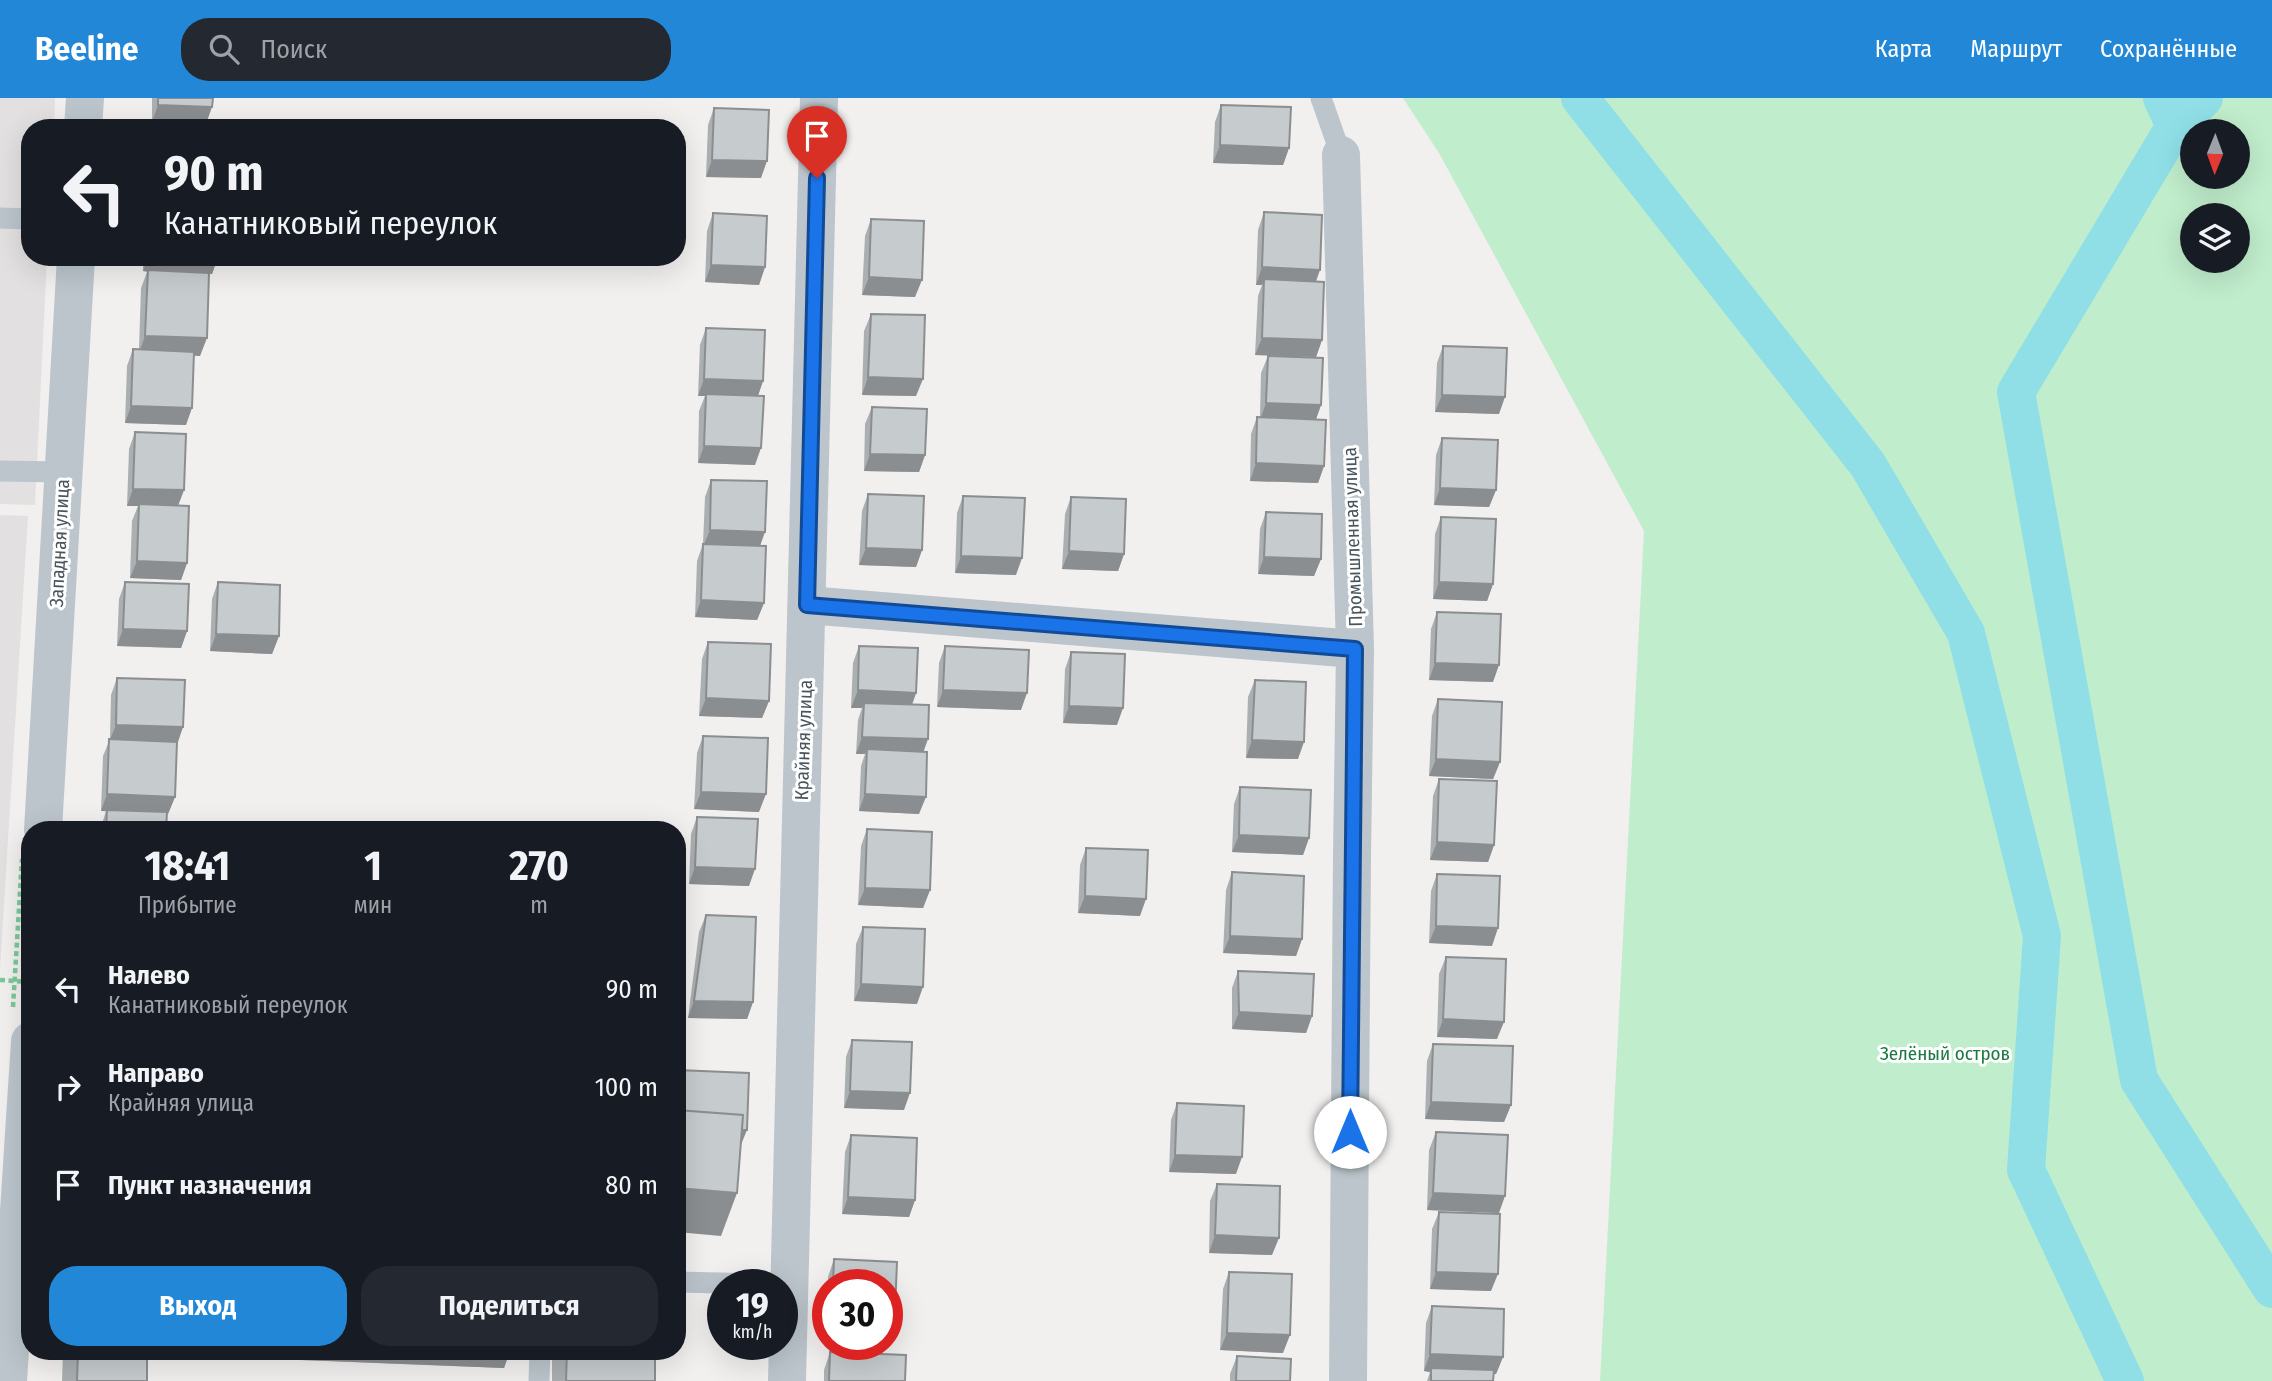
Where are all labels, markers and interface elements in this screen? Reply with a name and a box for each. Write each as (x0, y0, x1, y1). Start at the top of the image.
search box (181, 18, 671, 81)
text: Beeline (35, 29, 139, 69)
icon: search (205, 30, 243, 68)
text: Поиск (261, 34, 327, 65)
text: Карта (1875, 35, 1932, 63)
text: Маршрут (1970, 35, 2062, 63)
text: Сохранённые (2100, 35, 2237, 63)
pin (787, 106, 847, 178)
icon: arrive (798, 117, 836, 155)
north arrow (2180, 119, 2250, 189)
map controls (2180, 119, 2250, 273)
text: 90 m (164, 144, 264, 203)
icon: left (49, 147, 140, 238)
button: layers (2180, 203, 2250, 273)
text: Канатниковый переулок (164, 204, 497, 242)
street label: Промышленная улица (1338, 447, 1367, 627)
street label: Западная улица (45, 478, 74, 608)
street label: Крайняя улица (790, 679, 817, 801)
text: 18:41 (144, 841, 230, 891)
text: 1 (364, 841, 382, 891)
text: 270 (509, 841, 569, 891)
text: Прибытие (138, 891, 237, 919)
text: мин (354, 891, 392, 919)
text: m (530, 891, 548, 919)
text: Налево (108, 960, 190, 991)
icon: left (49, 970, 87, 1008)
text: 90 m (606, 974, 658, 1005)
text: Канатниковый переулок (108, 991, 347, 1019)
park label: Зелёный остров (1880, 1042, 2010, 1065)
text: Направо (108, 1058, 204, 1089)
icon: right (49, 1068, 87, 1106)
text: 100 m (595, 1072, 658, 1103)
text: Крайняя улица (108, 1089, 254, 1117)
position arrow (1313, 1095, 1387, 1169)
icon: arrive (49, 1166, 87, 1204)
text: Пункт назначения (108, 1170, 312, 1201)
text: 80 m (605, 1170, 658, 1201)
button: Выход (49, 1266, 347, 1346)
button: Поделиться (361, 1266, 658, 1346)
speed limit sign: 30 (812, 1269, 903, 1360)
text: 19 (736, 1284, 769, 1326)
text: km/h (732, 1321, 773, 1343)

